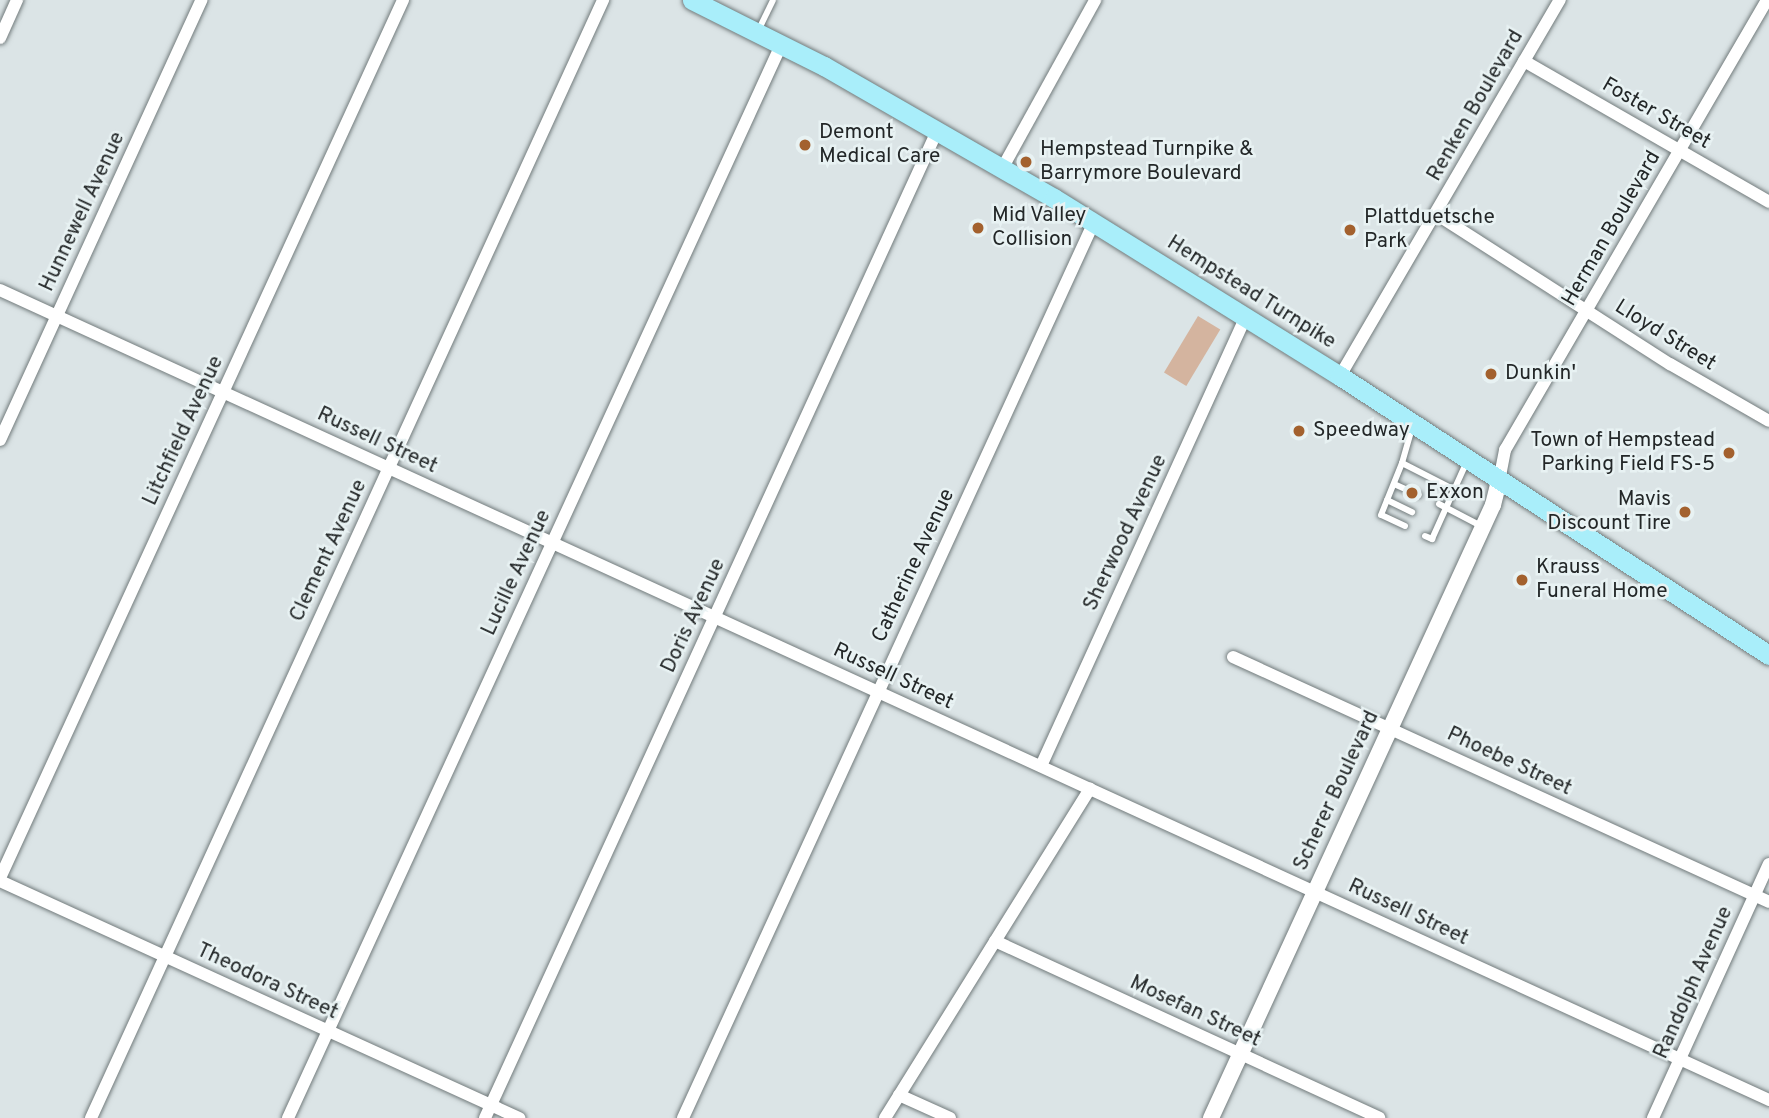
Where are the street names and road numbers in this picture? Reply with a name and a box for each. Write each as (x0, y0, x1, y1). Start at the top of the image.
street label: Renken Boulevard (1422, 26, 1530, 186)
street label: Foster Street (1597, 73, 1715, 155)
street label: Hunnewell Avenue (35, 128, 131, 296)
street label: Herman Boulevard (1557, 147, 1667, 311)
street label: Hempstead Turnpike (1162, 231, 1340, 355)
street label: Lloyd Street (1610, 295, 1720, 377)
street label: Litchfield Avenue (138, 352, 230, 510)
street label: Russell Street (313, 402, 441, 480)
street label: Sherwood Avenue (1079, 451, 1173, 615)
street label: Clement Avenue (285, 476, 373, 626)
street label: Catherine Avenue (867, 485, 961, 647)
street label: Lucille Avenue (477, 506, 557, 640)
street label: Doris Avenue (656, 554, 732, 678)
street label: Russell Street (829, 638, 957, 716)
street label: Scherer Boulevard (1289, 707, 1385, 875)
street label: Phoebe Street (1443, 722, 1575, 802)
street label: Russell Street (1344, 874, 1472, 952)
street label: Randolph Avenue (1649, 902, 1739, 1064)
street label: Theodora Street (192, 938, 342, 1026)
street label: Mosefan Street (1125, 971, 1265, 1053)

